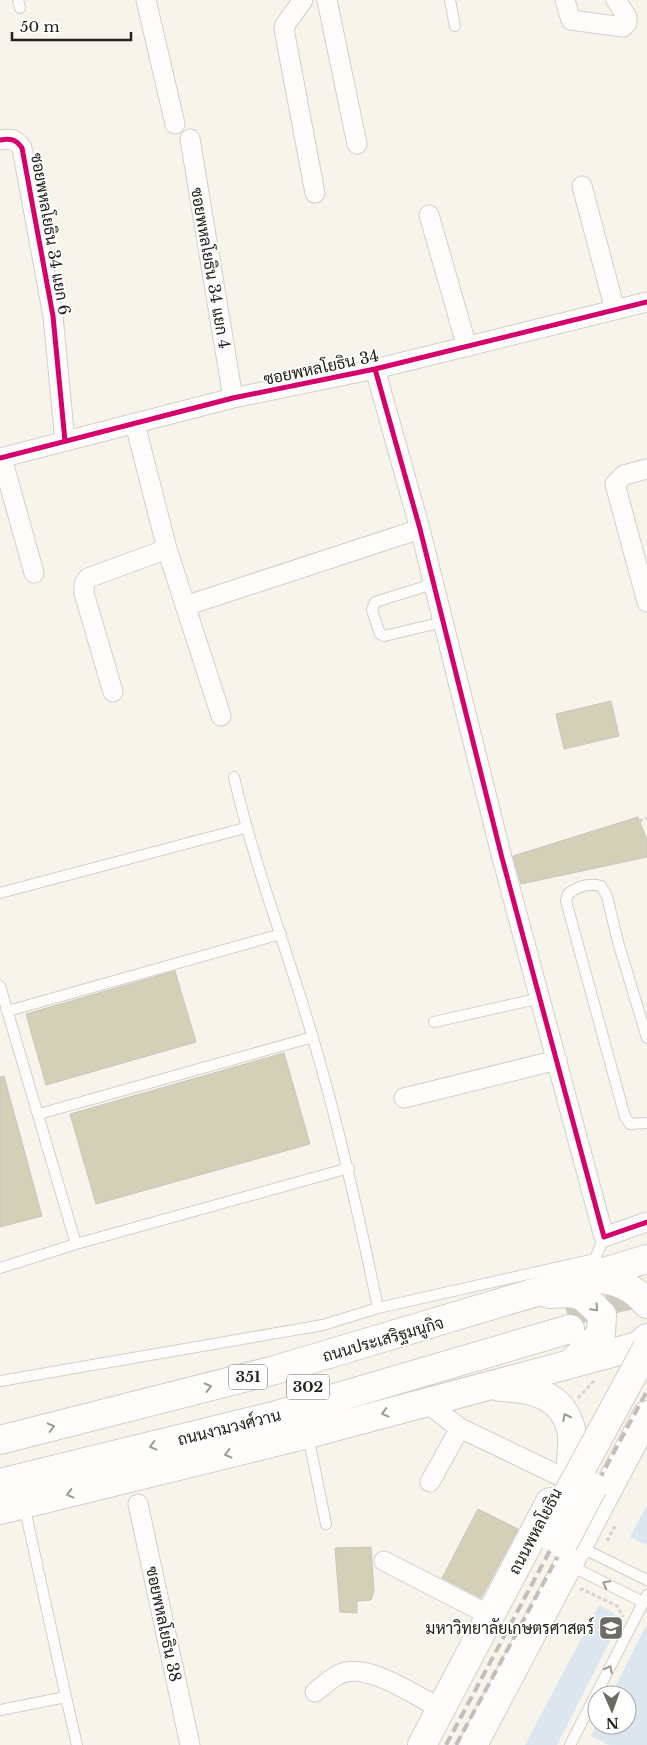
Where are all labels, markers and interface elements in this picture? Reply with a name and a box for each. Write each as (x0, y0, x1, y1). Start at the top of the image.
scale bar (12, 10, 131, 42)
text: 50 m (20, 17, 60, 36)
street label: ซอยพหลโยธิน 34 แยก 6 (27, 151, 76, 317)
street label: ซอยพหลโยธิน 34 แยก 4 (187, 186, 236, 350)
street label: ซอยพหลโยธิน 34 (261, 344, 380, 389)
one-way arrow (589, 1303, 598, 1312)
street label: ถนนประเสริฐมนูกิจ (320, 1312, 446, 1368)
road number: 351 (229, 1364, 267, 1390)
road number: 302 (287, 1374, 329, 1400)
one-way arrow (204, 1383, 212, 1393)
street label: ถนนงามวงศ์วาน (175, 1403, 283, 1449)
one-way arrow (381, 1407, 390, 1418)
one-way arrow (562, 1414, 572, 1423)
one-way arrow (46, 1422, 55, 1433)
one-way arrow (148, 1440, 157, 1451)
one-way arrow (223, 1448, 232, 1459)
street label: ถนนพหลโยธิน (503, 1484, 566, 1578)
one-way arrow (66, 1488, 75, 1499)
street label: ซอยพหลโยธิน 38 (142, 1564, 187, 1684)
one-way arrow (602, 1580, 611, 1590)
school or university icon: มหาวิทยาลัยเกษตรศาสตร์ (598, 1615, 624, 1641)
place label: มหาวิทยาลัยเกษตรศาสตร์ (426, 1616, 594, 1638)
one-way arrow (603, 1665, 613, 1674)
north arrow (587, 1685, 637, 1735)
text: N (606, 1714, 619, 1732)

